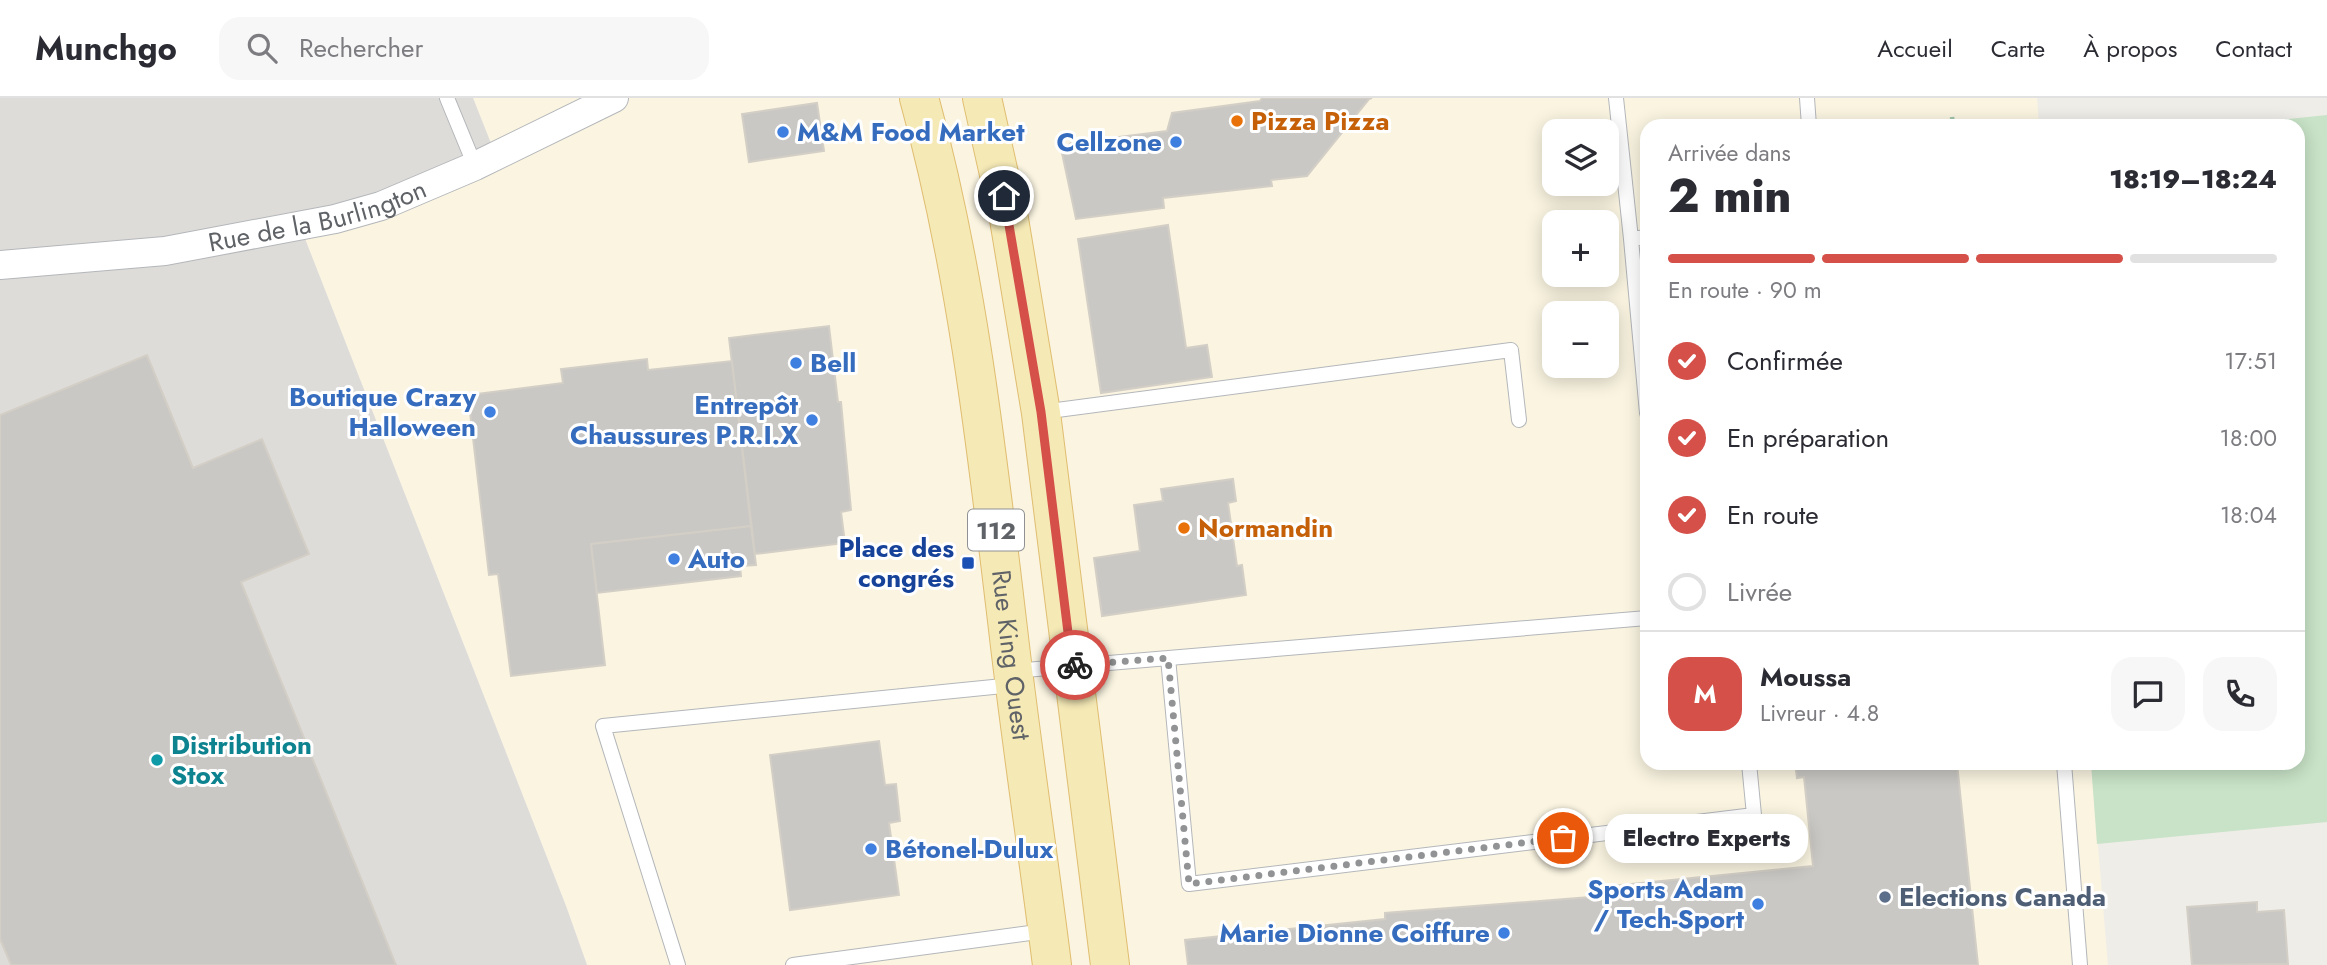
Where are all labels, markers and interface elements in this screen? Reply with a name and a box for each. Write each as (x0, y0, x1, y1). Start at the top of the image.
search box (219, 17, 709, 80)
text: Munchgo (35, 25, 177, 72)
icon: search (243, 29, 281, 67)
text: Rechercher (299, 29, 423, 67)
text: Accueil (1877, 31, 1953, 66)
text: Carte (1991, 31, 2045, 66)
text: À propos (2083, 31, 2177, 66)
text: Contact (2215, 31, 2292, 66)
place label: Pizza Pizza (1251, 102, 1389, 140)
place label: M&M Food Market (797, 113, 1025, 151)
marker: Pizza Pizza (1229, 113, 1245, 129)
map controls (1542, 119, 1619, 378)
button: layers (1542, 119, 1619, 196)
place label: Cellzone (1056, 123, 1162, 161)
marker: M&M Food Market (775, 124, 791, 140)
marker: Cellzone (1168, 134, 1184, 150)
text: Arrivée dans (1668, 136, 1791, 170)
text: 18:19–18:24 (2109, 160, 2277, 198)
text: 2 min (1668, 163, 1792, 229)
pin (974, 166, 1034, 226)
street label: Rue de la Burlington (205, 170, 432, 261)
icon: home (985, 177, 1023, 215)
button: + (1542, 210, 1619, 287)
text: En route · 90 m (1668, 273, 1822, 307)
button: − (1542, 301, 1619, 378)
icon: check (1668, 342, 1706, 380)
text: Confirmée (1727, 342, 1843, 380)
place label: Bell (810, 344, 856, 382)
text: 17:51 (2224, 344, 2277, 378)
marker: Bell (788, 355, 804, 371)
place label: Boutique Crazy Halloween (289, 378, 476, 446)
place label: Entrepôt Chaussures P.R.I.X (570, 386, 799, 454)
marker: Boutique Crazy Halloween (482, 404, 498, 420)
marker: Entrepôt Chaussures P.R.I.X (804, 412, 820, 428)
icon: check (1668, 419, 1706, 457)
text: En préparation (1727, 419, 1889, 457)
text: 18:00 (2220, 421, 2277, 455)
icon: check (1668, 496, 1706, 534)
text: En route (1727, 496, 1819, 534)
text: 18:04 (2220, 498, 2277, 532)
place label: Normandin (1198, 509, 1333, 547)
road number: 112 (968, 510, 1024, 550)
marker: Normandin (1176, 520, 1192, 536)
place label: Place des congrés (838, 529, 954, 597)
place label: Auto (687, 540, 745, 578)
marker: Auto (666, 551, 682, 567)
marker: Place des congrés (960, 555, 976, 571)
street label: Rue King Ouest (982, 568, 1041, 743)
text: Livrée (1727, 573, 1792, 611)
courier (1040, 630, 1110, 700)
icon: bike (1056, 646, 1094, 684)
button: chat (2111, 657, 2185, 731)
button: phone (2203, 657, 2277, 731)
text: Moussa (1760, 658, 1851, 696)
text: M (1693, 675, 1717, 713)
text: Livreur · 4.8 (1760, 696, 1879, 730)
place label: Distribution Stox (171, 726, 312, 794)
marker: Distribution Stox (149, 752, 165, 768)
pin (1533, 808, 1593, 868)
callout: Electro Experts (1605, 814, 1808, 862)
icon: bag (1544, 819, 1582, 857)
text: Electro Experts (1623, 821, 1790, 855)
place label: Bétonel-Dulux (885, 830, 1053, 868)
marker: Bétonel-Dulux (863, 841, 879, 857)
place label: Sports Adam / Tech-Sport (1587, 870, 1745, 938)
place label: Elections Canada (1899, 878, 2106, 916)
marker: Elections Canada (1877, 889, 1893, 905)
marker: Sports Adam / Tech-Sport (1750, 896, 1766, 912)
place label: Marie Dionne Coiffure (1219, 914, 1490, 952)
marker: Marie Dionne Coiffure (1496, 925, 1512, 941)

